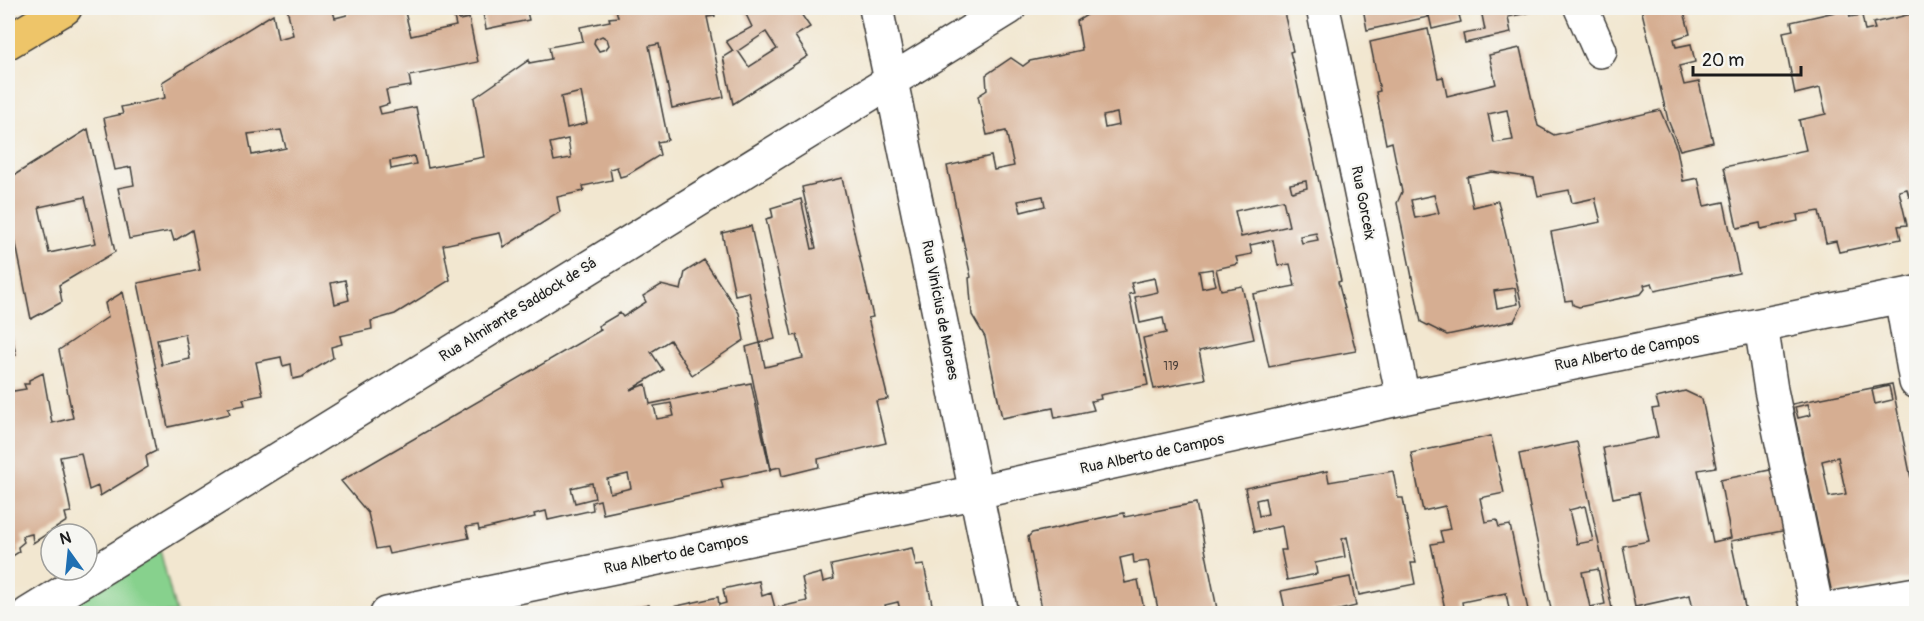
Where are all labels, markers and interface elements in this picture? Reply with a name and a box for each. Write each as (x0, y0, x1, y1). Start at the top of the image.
scale bar (1693, 39, 1801, 77)
text: 20 m (1702, 49, 1744, 72)
street label: Rua Gorceix (1347, 164, 1379, 242)
street label: Rua Vinícius de Moraes (917, 239, 963, 382)
street label: Rua Almirante Saddock de Sá (436, 254, 600, 366)
street label: Rua Alberto de Campos (1553, 329, 1701, 375)
house number: 119 (1163, 359, 1179, 374)
street label: Rua Alberto de Campos (1078, 429, 1226, 479)
north arrow (39, 522, 99, 582)
text: N (58, 527, 73, 550)
street label: Rua Alberto de Campos (602, 529, 750, 579)

